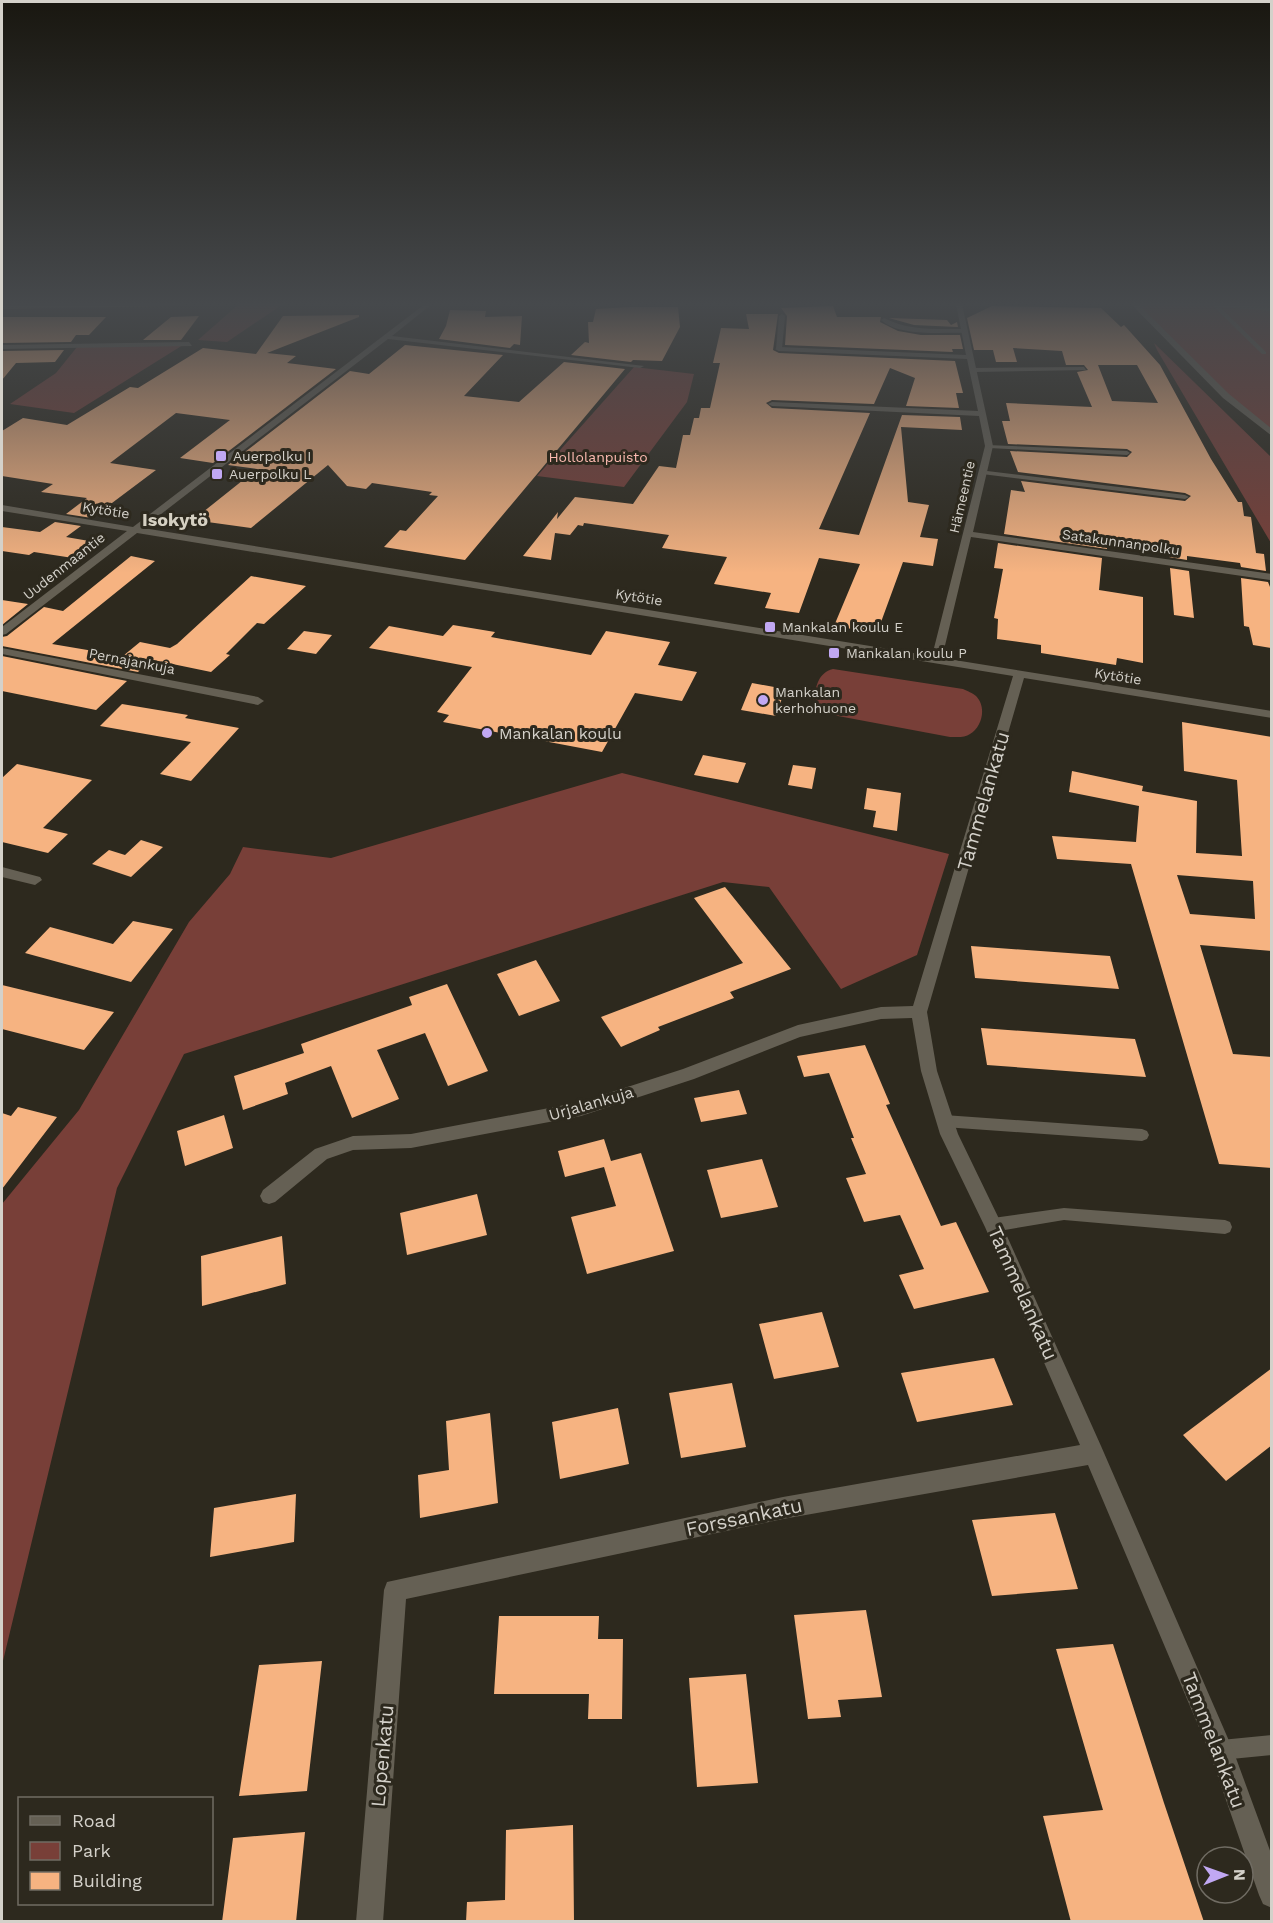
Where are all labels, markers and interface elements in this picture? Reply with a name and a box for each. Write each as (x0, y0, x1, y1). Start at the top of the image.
place label: Auerpolku I (233, 448, 312, 464)
marker: Auerpolku I (214, 449, 228, 463)
park label: Hollolanpuisto (548, 449, 648, 465)
street label: Hämeentie (946, 459, 978, 535)
place label: Auerpolku L (229, 466, 312, 482)
marker: Auerpolku L (210, 467, 224, 481)
street label: Kytötie (81, 498, 131, 522)
district label: Isokytö (142, 509, 208, 530)
street label: Satakunnanpolku (1061, 526, 1181, 558)
street label: Uudenmaantie (20, 529, 108, 603)
street label: Kytötie (614, 585, 664, 609)
place label: Mankalan koulu E (782, 619, 903, 635)
marker: Mankalan koulu E (763, 620, 777, 634)
street label: Pernajankuja (88, 645, 176, 677)
place label: Mankalan koulu P (846, 645, 967, 661)
marker: Mankalan koulu P (827, 646, 841, 660)
street label: Kytötie (1093, 664, 1143, 688)
place label: Mankalan kerhohuone (775, 684, 856, 716)
marker: Mankalan kerhohuone (756, 693, 770, 707)
place label: Mankalan koulu (499, 724, 622, 743)
marker: Mankalan koulu (480, 726, 494, 740)
street label: Tammelankatu (952, 729, 1014, 873)
street label: Urjalankuja (547, 1082, 636, 1125)
street label: Tammelankatu (983, 1223, 1063, 1363)
street label: Forssankatu (684, 1493, 804, 1541)
street label: Tammelankatu (1177, 1669, 1251, 1811)
street label: Lopenkatu (366, 1704, 398, 1808)
legend (18, 1797, 213, 1905)
text: Road (72, 1810, 116, 1831)
text: Park (72, 1840, 111, 1861)
north arrow (1195, 1845, 1255, 1905)
text: N (1230, 1869, 1249, 1881)
text: Building (72, 1870, 142, 1891)

